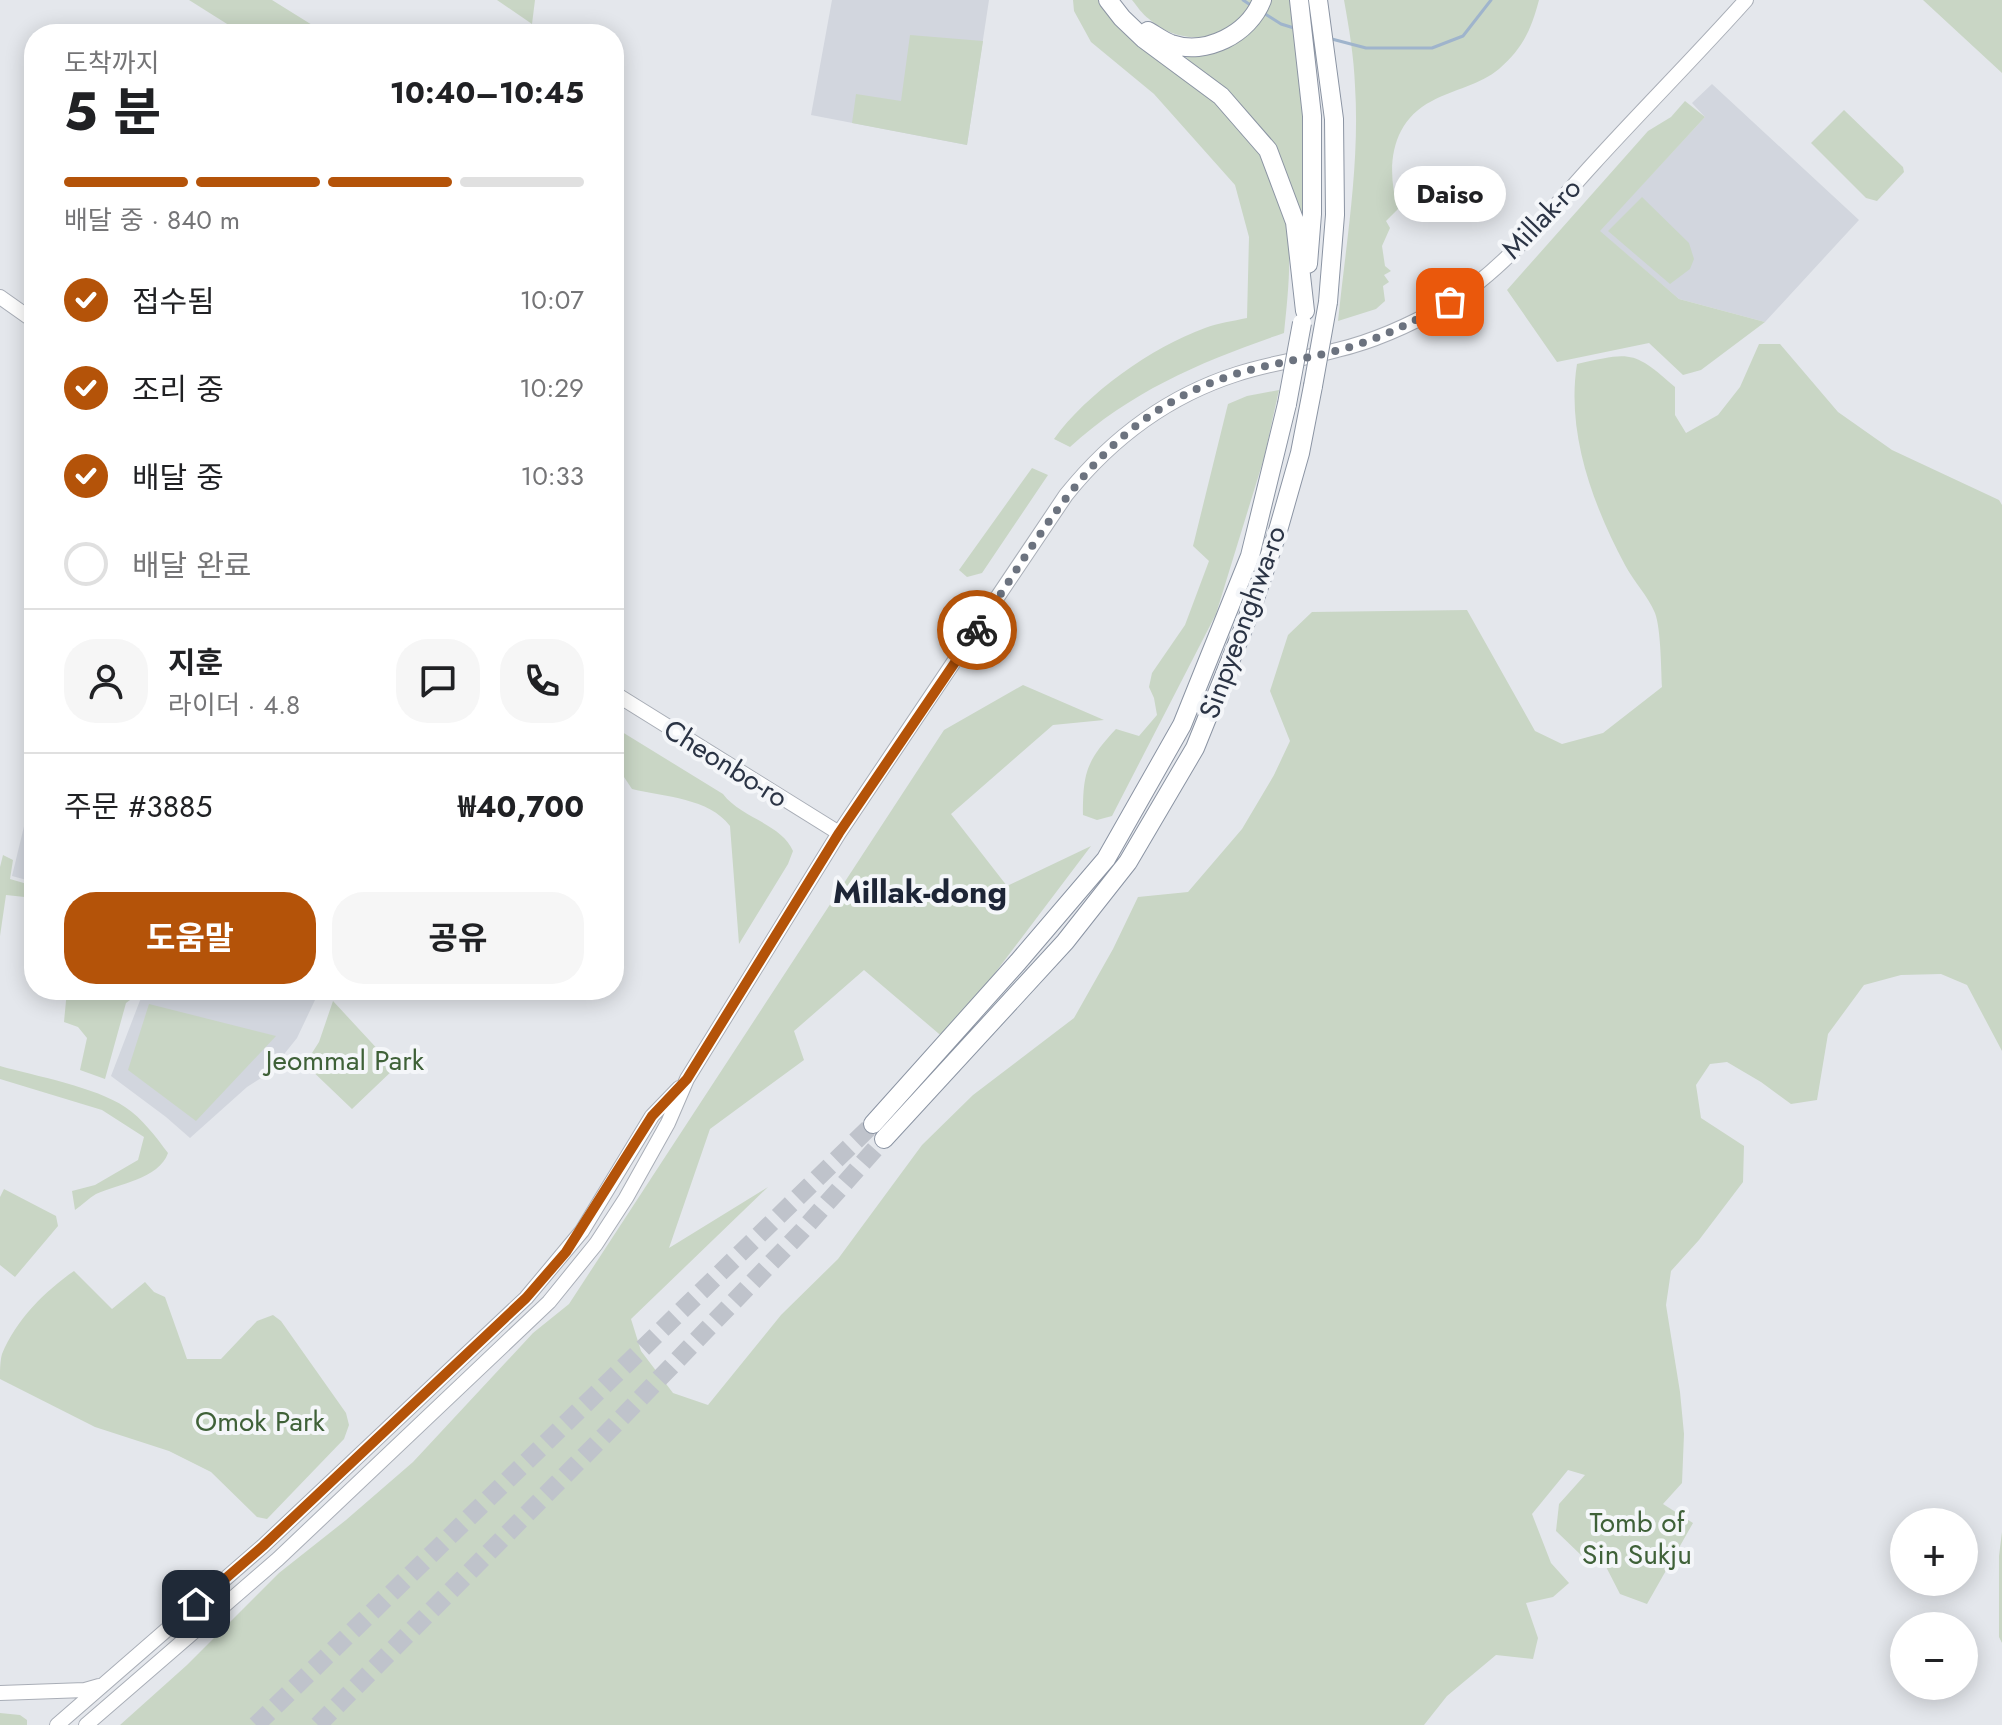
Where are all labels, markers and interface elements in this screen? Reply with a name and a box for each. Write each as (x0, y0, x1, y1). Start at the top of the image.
text: 도착까지 (64, 44, 160, 82)
text: 10:40–10:45 (390, 71, 584, 114)
text: 5 분 (64, 74, 161, 150)
callout: Daiso (1394, 166, 1506, 222)
street label: Millak-ro (1492, 169, 1590, 268)
text: Daiso (1416, 175, 1484, 213)
text: 배달 중 · 840 m (64, 201, 240, 239)
pin (1416, 268, 1484, 336)
icon: check (64, 278, 108, 322)
text: 접수됨 (132, 280, 215, 323)
icon: bag (1428, 280, 1472, 324)
text: 10:07 (520, 281, 584, 319)
icon: check (64, 366, 108, 410)
text: 조리 중 (132, 368, 224, 411)
text: 10:29 (519, 369, 584, 407)
icon: check (64, 454, 108, 498)
text: 배달 중 (132, 456, 224, 499)
text: 10:33 (521, 457, 584, 495)
street label: Sinpyeonghwa-ro (1189, 520, 1296, 724)
text: 배달 완료 (132, 544, 251, 587)
courier (937, 590, 1017, 670)
icon: bike (955, 608, 999, 652)
button: person (64, 639, 148, 723)
button: chat (396, 639, 480, 723)
button: phone (500, 639, 584, 723)
text: 지훈 (168, 641, 223, 684)
text: 라이더 · 4.8 (168, 686, 300, 724)
street label: Cheonbo-ro (656, 709, 796, 818)
text: 주문 #3885 (64, 785, 212, 828)
text: ₩40,700 (458, 785, 584, 828)
district label: Millak-dong (833, 869, 1007, 915)
button: 도움말 (64, 892, 316, 984)
button: 공유 (332, 892, 584, 984)
park label: Jeommal Park (262, 1040, 425, 1081)
park label: Omok Park (195, 1401, 326, 1442)
park label: Tomb of Sin Sukju (1582, 1502, 1692, 1575)
map controls (1890, 1508, 1978, 1700)
button: + (1890, 1508, 1978, 1596)
pin (162, 1570, 230, 1638)
icon: home (174, 1582, 218, 1626)
button: − (1890, 1612, 1978, 1700)

